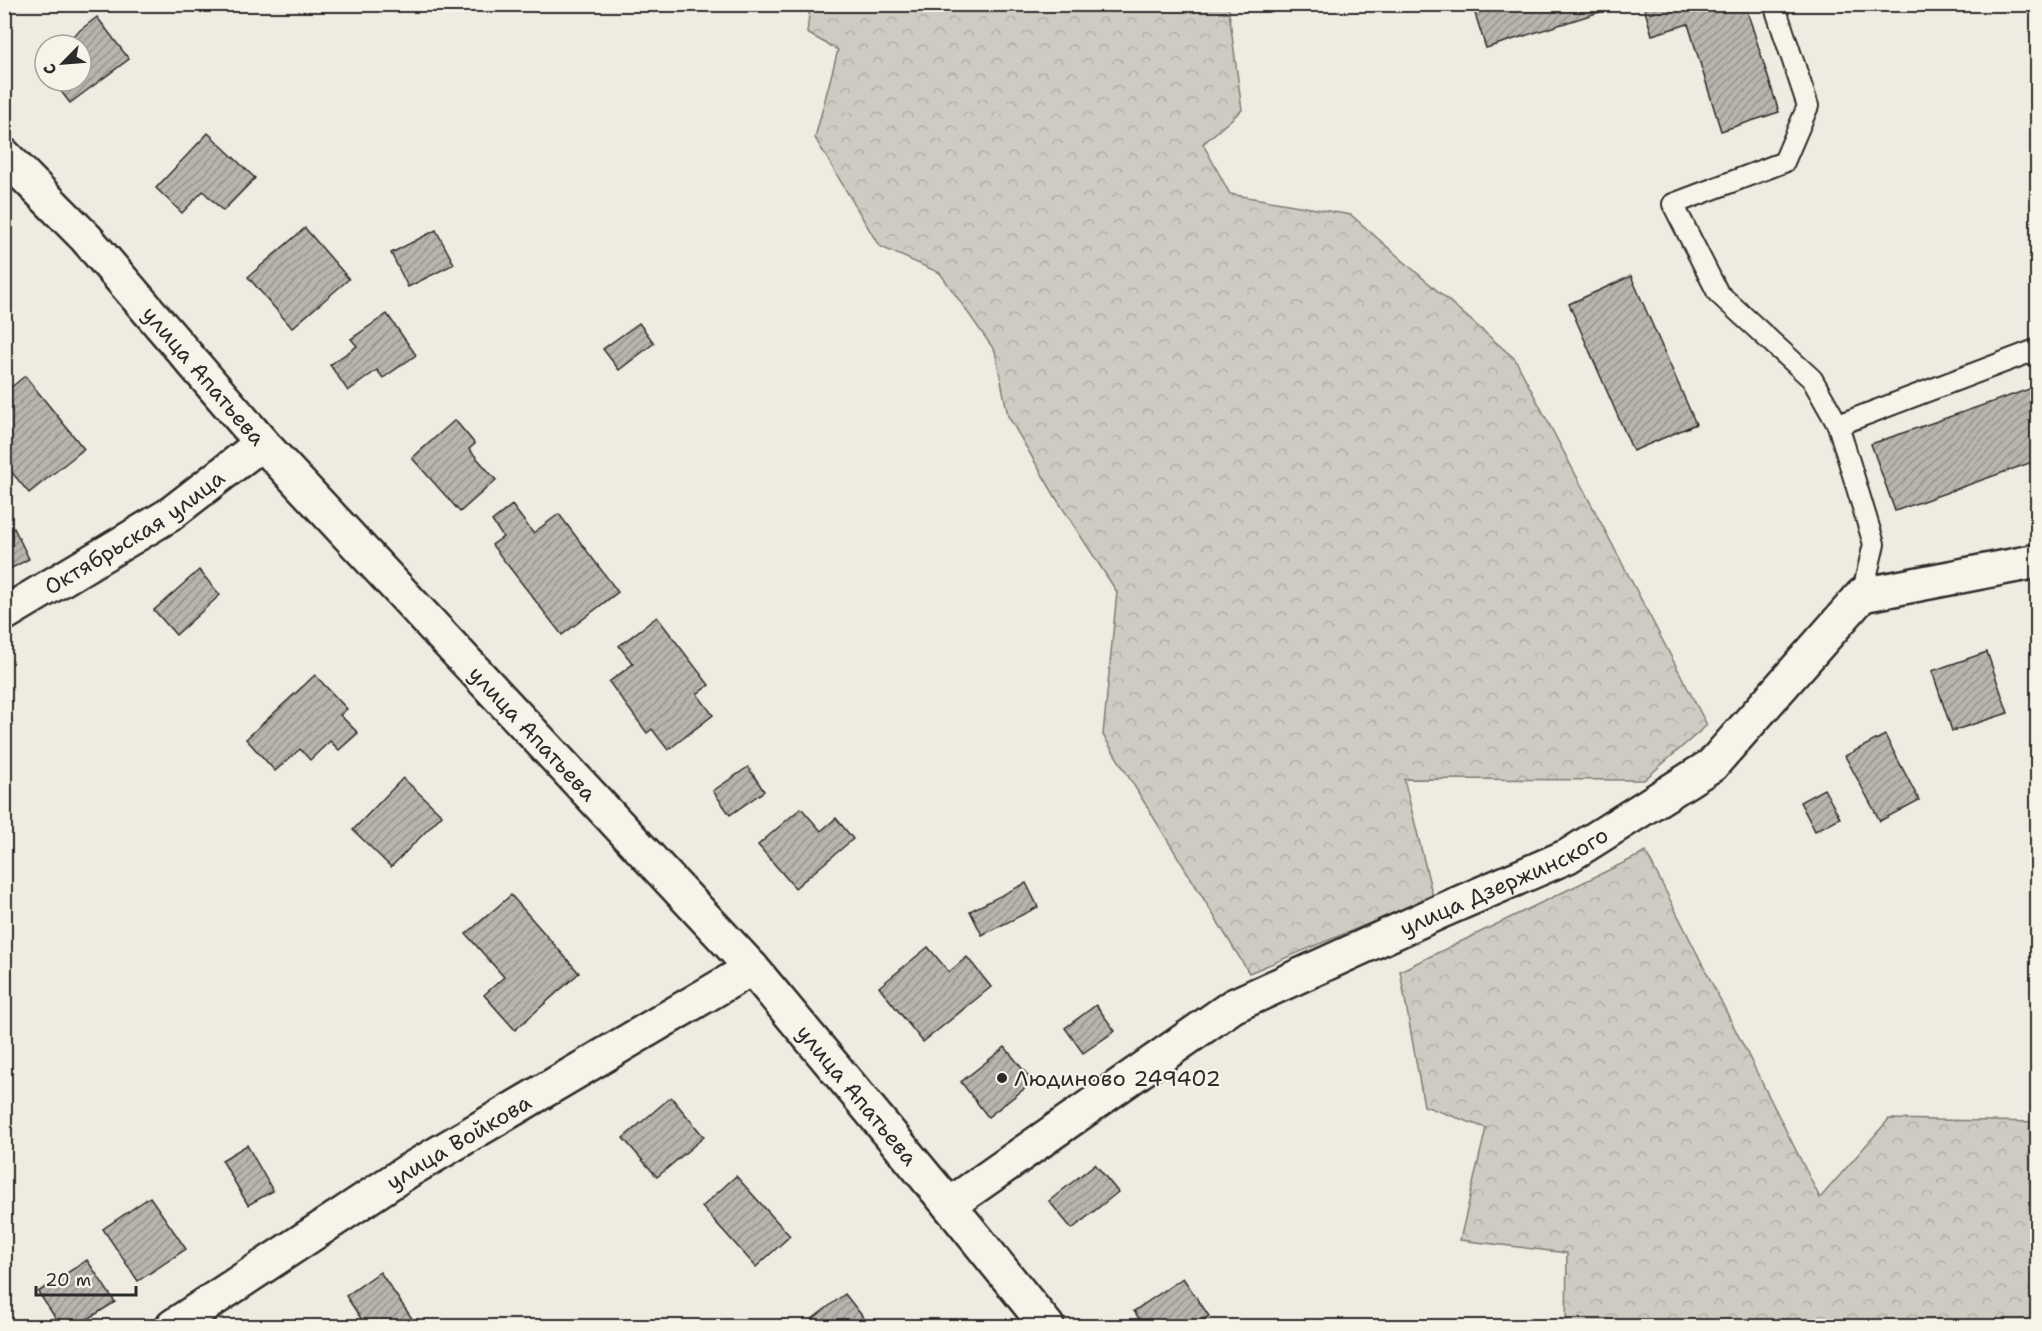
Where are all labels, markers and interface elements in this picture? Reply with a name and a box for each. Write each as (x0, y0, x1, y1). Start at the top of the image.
north arrow (33, 33, 93, 93)
text: С (38, 60, 61, 78)
street label: улица Апатьева (136, 300, 272, 452)
street label: Октябрьская улица (39, 463, 231, 602)
street label: улица Апатьева (462, 660, 603, 808)
street label: улица Дзержинского (1395, 820, 1614, 943)
street label: улица Апатьева (790, 1019, 924, 1172)
place label: Людиново 249402 (1014, 1064, 1221, 1093)
marker: Людиново 249402 (995, 1071, 1009, 1085)
street label: улица Войкова (381, 1087, 537, 1197)
scale bar (36, 1259, 136, 1297)
text: 20 m (45, 1268, 91, 1292)

